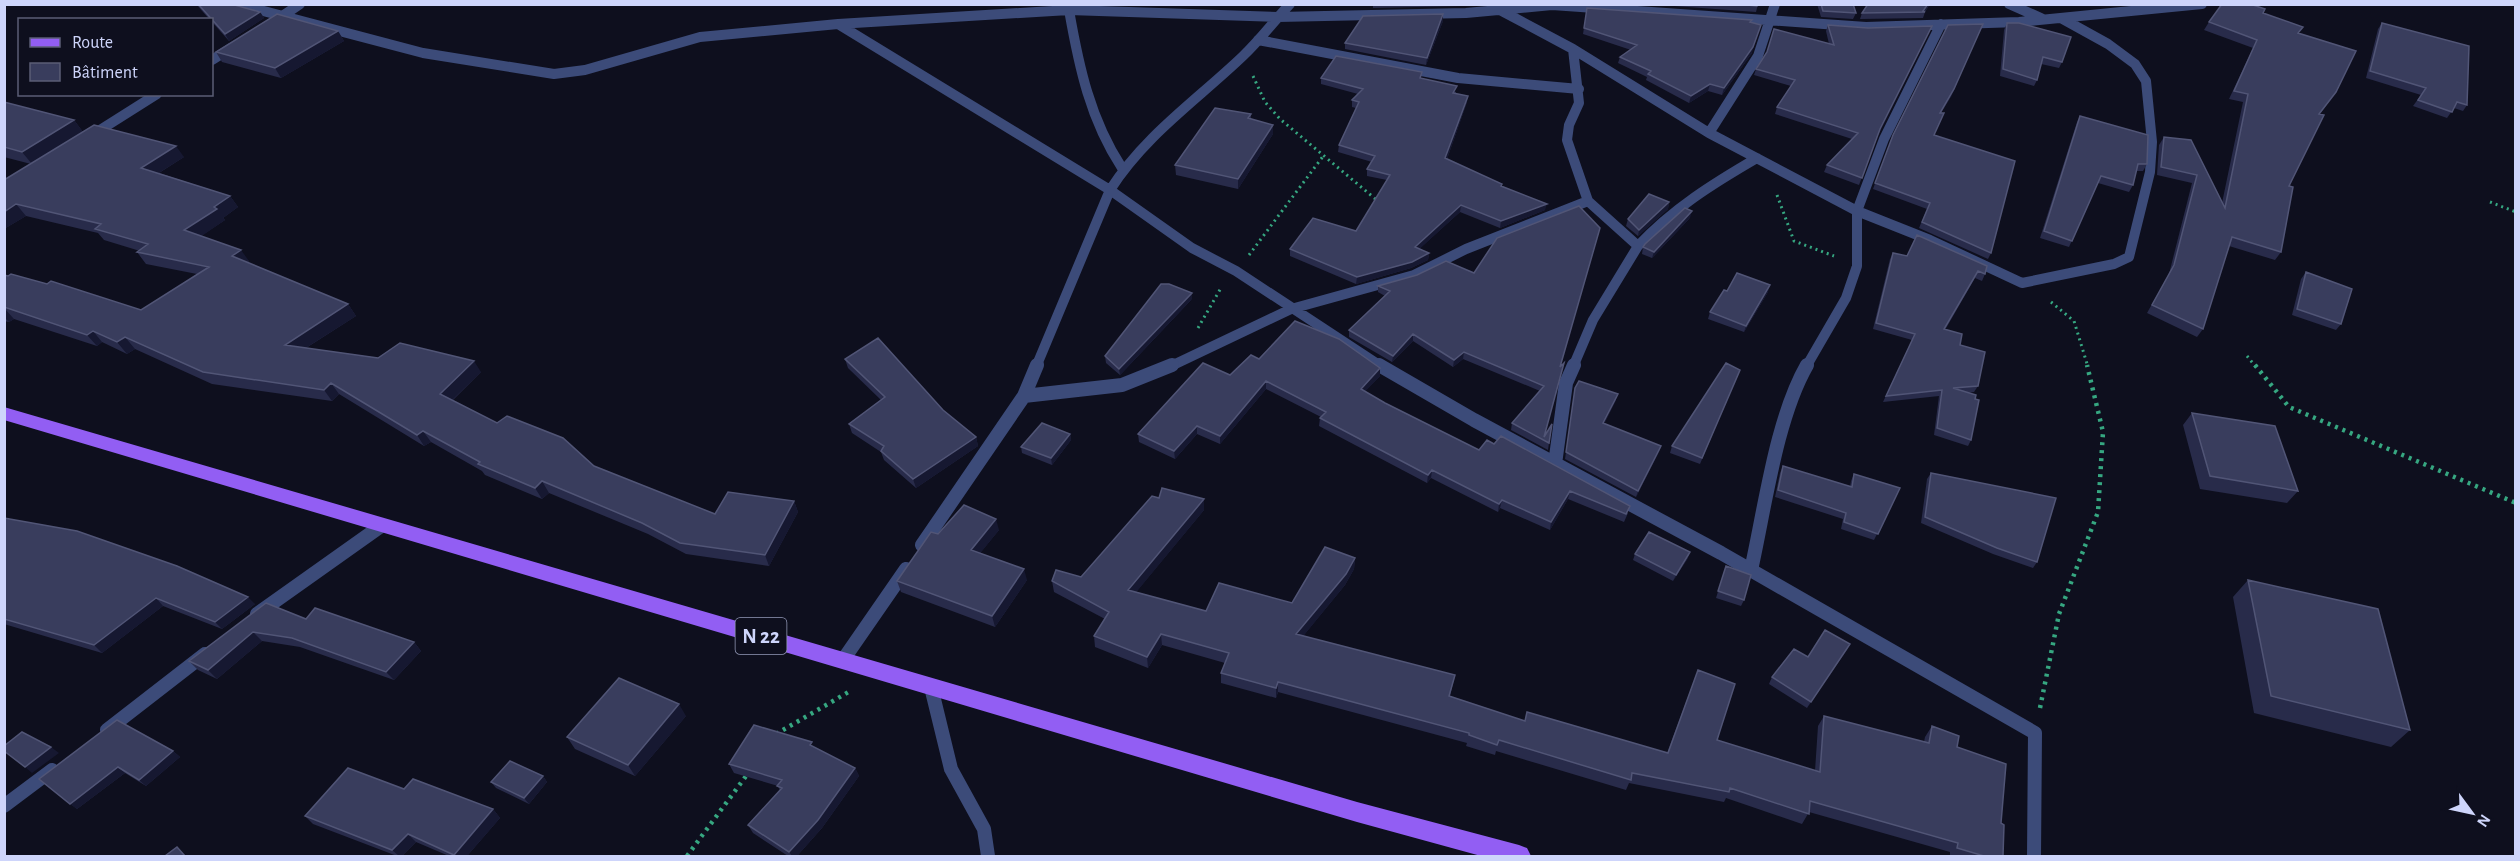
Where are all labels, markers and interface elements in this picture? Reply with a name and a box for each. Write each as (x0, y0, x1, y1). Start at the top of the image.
legend (18, 18, 213, 96)
text: Route (72, 34, 113, 52)
text: Bâtiment (72, 64, 138, 82)
road number: N 22 (736, 618, 786, 654)
north arrow (2442, 783, 2502, 843)
text: N (2474, 812, 2493, 830)

